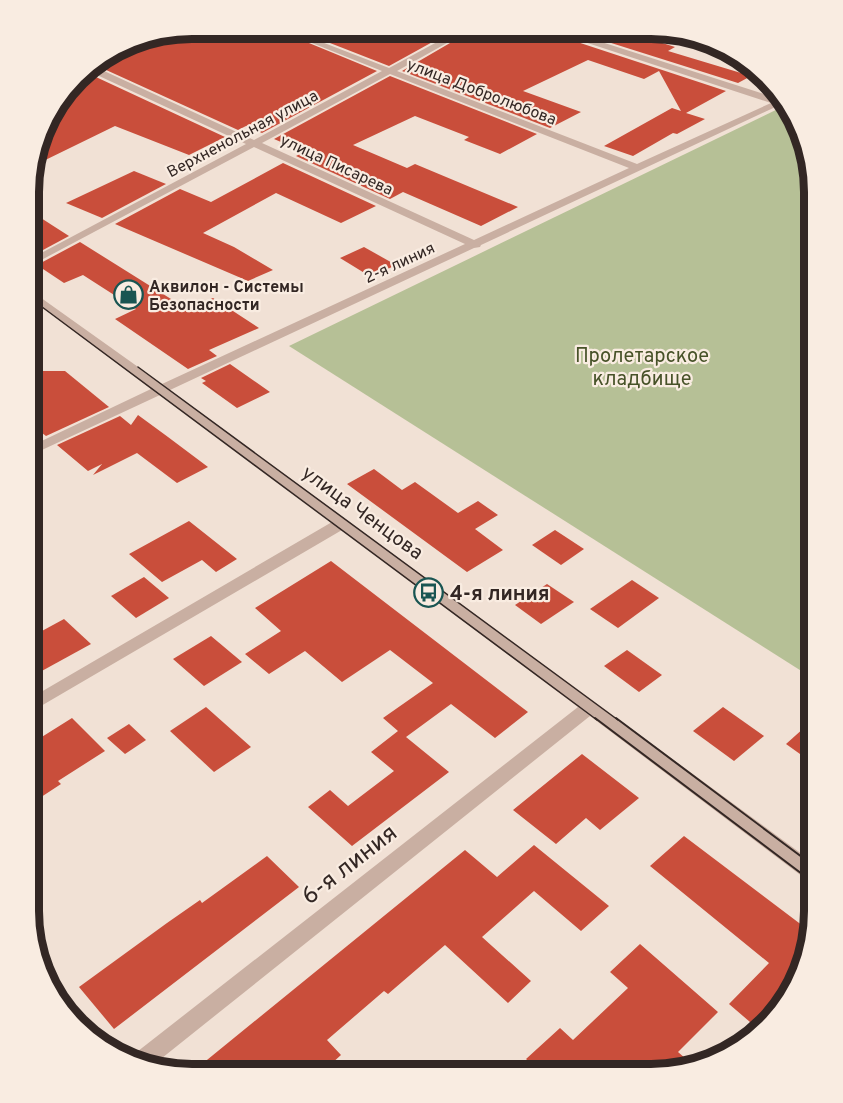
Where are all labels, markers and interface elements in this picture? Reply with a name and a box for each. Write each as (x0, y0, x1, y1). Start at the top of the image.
street label: улица Добролюбова (404, 55, 559, 131)
street label: Верхненольная улица (164, 86, 322, 183)
street label: улица Писарева (277, 131, 396, 201)
street label: 2-я линия (361, 239, 438, 289)
place label: Аквилон - Системы Безопасности (149, 278, 304, 316)
shop icon: Аквилон - Системы Безопасности (112, 279, 144, 311)
park label: Пролетарское кладбище (575, 344, 709, 393)
street label: улица Ченцова (296, 461, 428, 567)
bus stop icon: 4-я линия (413, 577, 445, 609)
place label: 4-я линия (450, 582, 550, 608)
street label: 6-я линия (296, 819, 404, 912)

